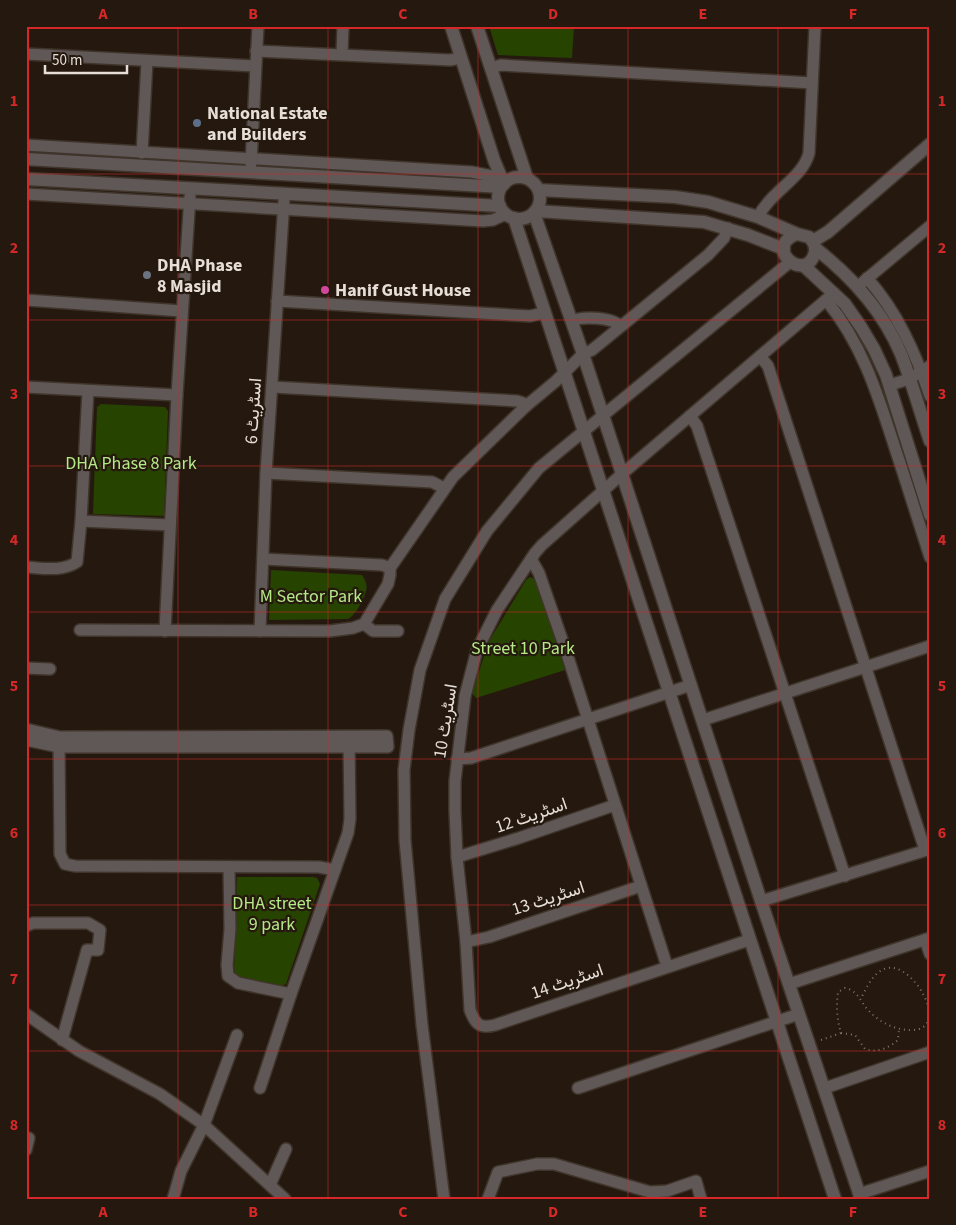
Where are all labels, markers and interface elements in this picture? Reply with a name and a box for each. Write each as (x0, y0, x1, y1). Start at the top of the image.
text: A (97, 3, 108, 25)
text: B (248, 3, 258, 25)
text: C (398, 3, 408, 25)
text: D (548, 3, 558, 25)
text: E (699, 3, 707, 25)
text: F (849, 3, 857, 25)
scale bar (45, 42, 128, 74)
text: 50 m (52, 50, 82, 71)
text: 1 (10, 90, 18, 112)
text: 1 (938, 90, 946, 112)
place label: National Estate and Builders (207, 101, 328, 147)
marker: National Estate and Builders (191, 117, 203, 129)
text: 2 (10, 237, 18, 259)
text: 2 (938, 237, 946, 259)
place label: DHA Phase 8 Masjid (157, 253, 242, 299)
marker: DHA Phase 8 Masjid (141, 269, 153, 281)
place label: Hanif Gust House (335, 278, 471, 303)
marker: Hanif Gust House (319, 284, 331, 296)
street label: اسٹریٹ 6 (239, 377, 268, 445)
text: 3 (10, 383, 18, 405)
text: 3 (938, 383, 946, 405)
park label: DHA Phase 8 Park (65, 451, 197, 476)
text: 4 (10, 529, 19, 551)
text: 4 (938, 529, 947, 551)
park label: M Sector Park (260, 584, 362, 609)
park label: Street 10 Park (471, 636, 575, 661)
text: 5 (10, 675, 18, 697)
text: 5 (938, 675, 946, 697)
street label: اسٹریٹ 10 (427, 682, 464, 760)
street label: اسٹریٹ 12 (492, 791, 571, 840)
text: 6 (10, 822, 18, 844)
text: 6 (938, 822, 946, 844)
street label: اسٹریٹ 13 (509, 875, 588, 922)
park label: DHA street 9 park (232, 891, 312, 937)
street label: اسٹریٹ 14 (528, 957, 607, 1006)
text: 7 (10, 968, 18, 990)
text: 7 (938, 968, 946, 990)
text: 8 (10, 1114, 18, 1136)
text: 8 (938, 1114, 946, 1136)
text: A (97, 1201, 108, 1223)
text: B (248, 1201, 258, 1223)
text: C (398, 1201, 408, 1223)
text: D (548, 1201, 558, 1223)
text: E (699, 1201, 707, 1223)
text: F (849, 1201, 857, 1223)

